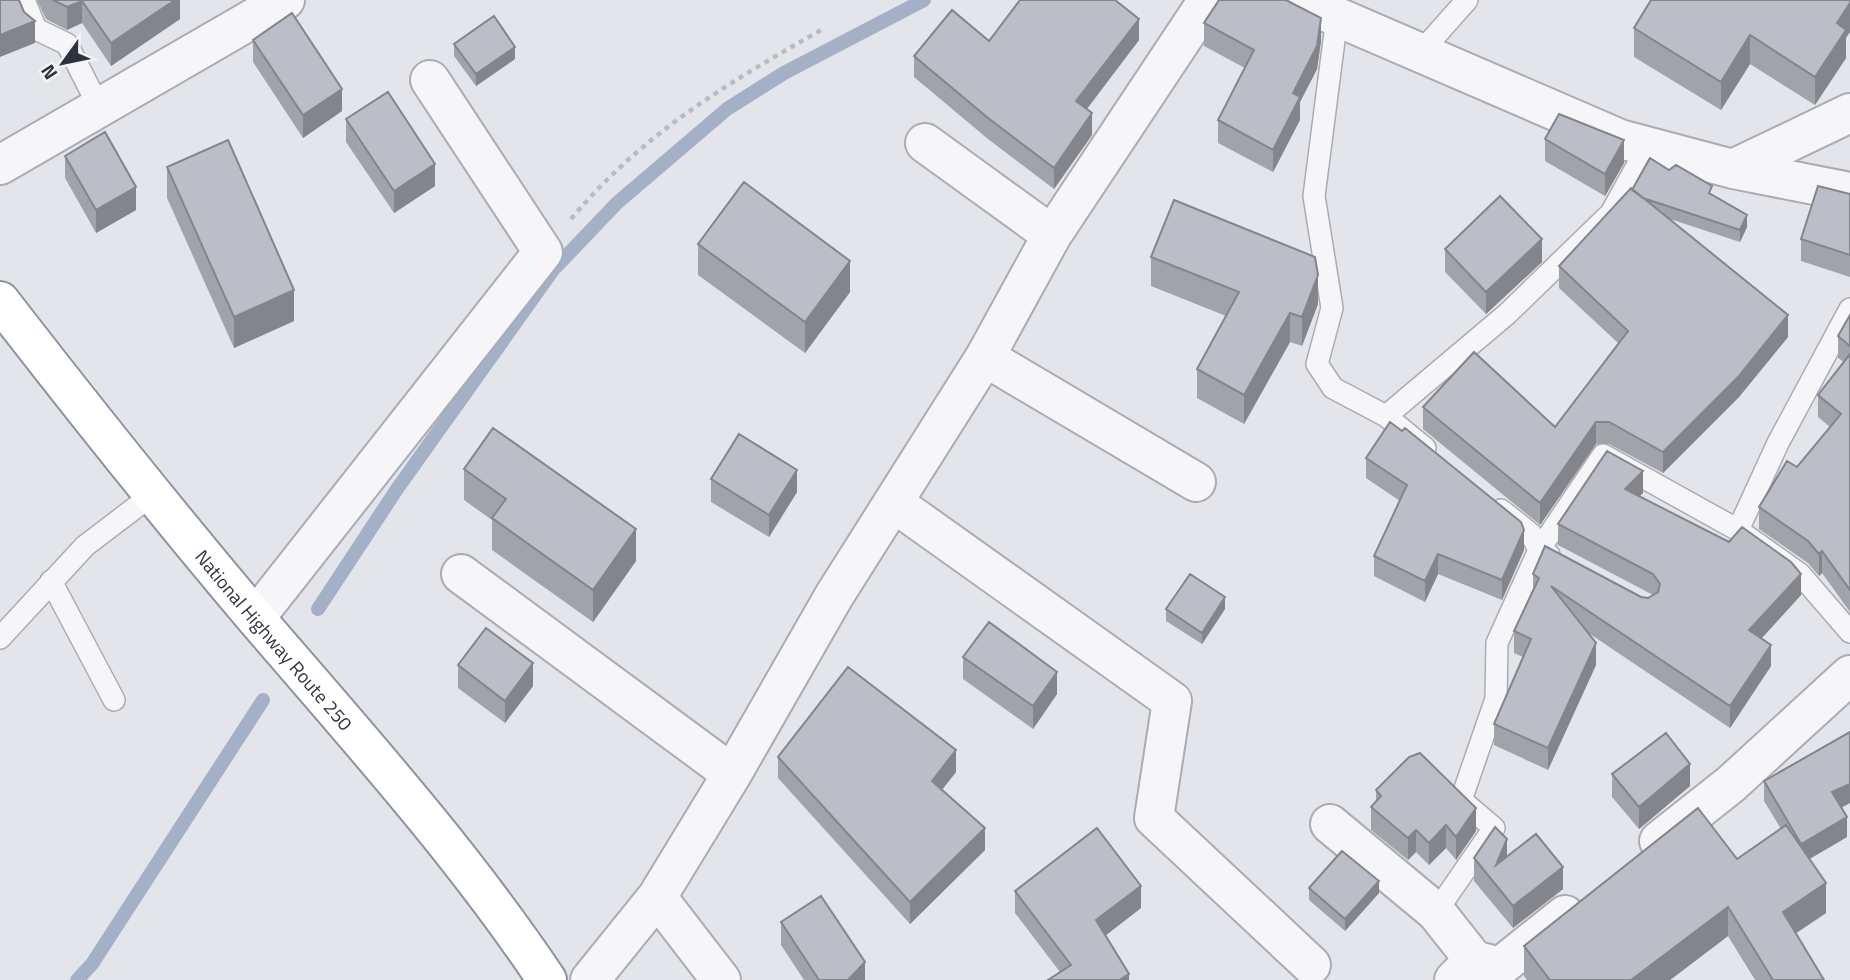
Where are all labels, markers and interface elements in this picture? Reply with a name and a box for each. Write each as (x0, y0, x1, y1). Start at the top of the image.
north arrow (28, 28, 98, 98)
text: N (33, 59, 64, 86)
street label: National Highway Route 250 (189, 543, 360, 736)

